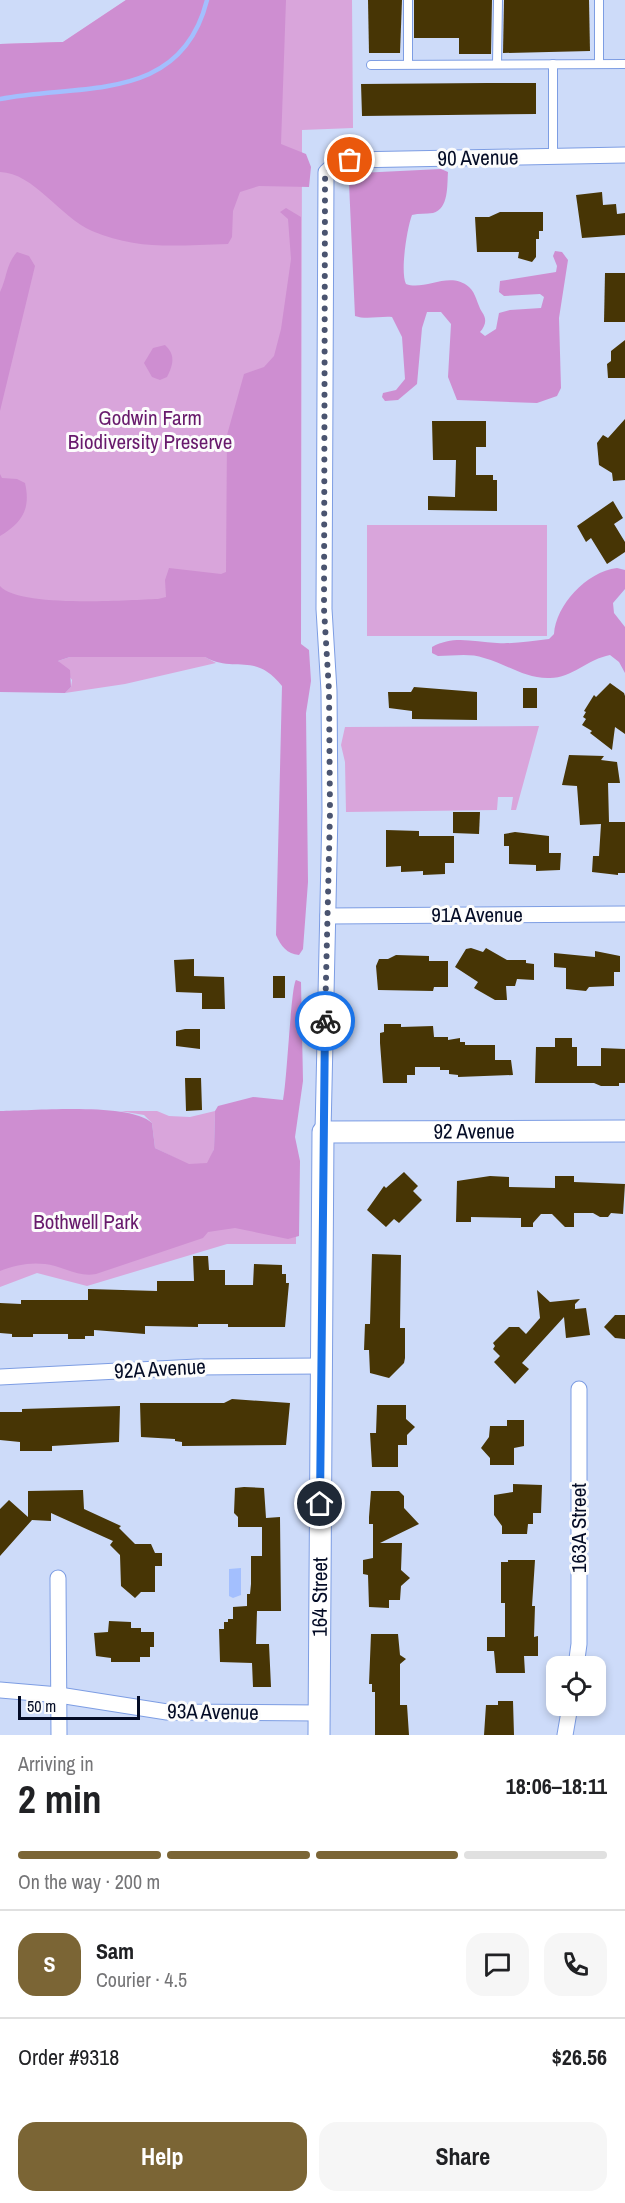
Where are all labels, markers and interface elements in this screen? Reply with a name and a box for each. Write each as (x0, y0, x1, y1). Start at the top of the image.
pin (324, 134, 375, 185)
street label: 90 Avenue (437, 142, 519, 173)
icon: bag (333, 143, 366, 176)
park label: Godwin Farm Biodiversity Preserve (68, 403, 232, 456)
street label: 91A Avenue (431, 900, 523, 929)
courier (295, 991, 355, 1051)
icon: bike (309, 1005, 342, 1038)
street label: 92 Avenue (433, 1116, 515, 1146)
park label: Bothwell Park (33, 1207, 139, 1236)
street label: 92A Avenue (113, 1352, 206, 1385)
pin (294, 1478, 345, 1529)
street label: 163A Street (564, 1483, 593, 1573)
icon: home (303, 1487, 336, 1520)
street label: 164 Street (305, 1557, 334, 1637)
map controls (546, 1656, 606, 1716)
button: locate (546, 1656, 606, 1716)
scale bar (18, 1693, 140, 1720)
text: 50 m (27, 1695, 56, 1717)
street label: 93A Avenue (167, 1696, 259, 1727)
text: Arriving in (18, 1750, 94, 1777)
text: 18:06–18:11 (506, 1771, 607, 1801)
text: 2 min (18, 1773, 102, 1825)
text: On the way · 200 m (18, 1868, 160, 1895)
button: chat (466, 1933, 529, 1996)
button: phone (544, 1933, 607, 1996)
text: Sam (96, 1936, 134, 1966)
text: S (43, 1949, 56, 1979)
text: Courier · 4.5 (96, 1966, 187, 1993)
text: Order #9318 (18, 2042, 119, 2072)
text: $26.56 (552, 2042, 607, 2072)
button: Help (18, 2122, 307, 2191)
button: Share (319, 2122, 607, 2191)

